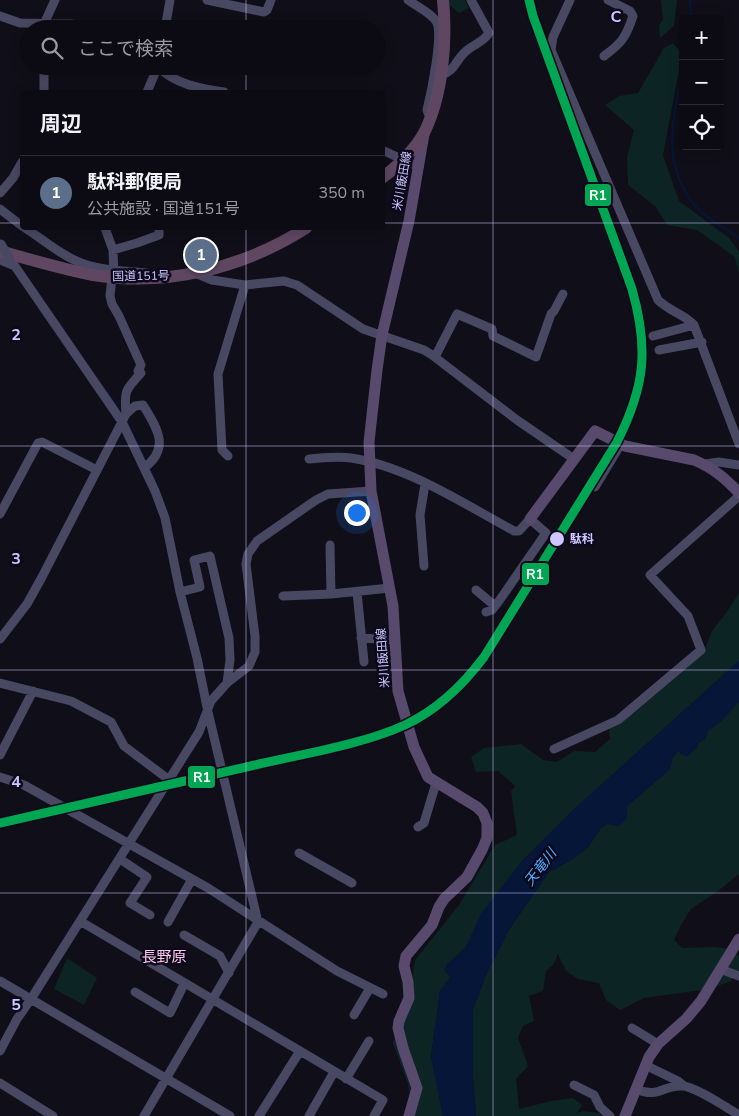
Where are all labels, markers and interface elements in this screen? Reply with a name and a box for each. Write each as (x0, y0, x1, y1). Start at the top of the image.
text: C (611, 6, 622, 28)
map controls (679, 15, 724, 150)
button: + (679, 15, 724, 60)
search box (20, 20, 385, 75)
icon: search (38, 34, 66, 62)
text: ここで検索 (78, 36, 173, 62)
button: − (679, 60, 724, 105)
button: locate (679, 105, 724, 150)
text: 周辺 (40, 110, 82, 138)
street label: 米川飯田線 (389, 150, 415, 212)
text: 駄科郵便局 (87, 169, 182, 195)
text: 1 (51, 182, 61, 204)
text: 350 m (318, 182, 365, 204)
line badge: R1 (584, 183, 612, 207)
text: R1 (589, 186, 607, 205)
text: 公共施設 · 国道151号 (87, 198, 240, 220)
pin: 1 (185, 236, 217, 274)
street label: 国道151号 (112, 267, 170, 285)
text: 2 (11, 324, 21, 346)
your location (344, 500, 370, 526)
marker: 駄科 (548, 530, 566, 548)
place label: 駄科 (570, 531, 594, 547)
text: 3 (11, 548, 21, 570)
line badge: R1 (521, 562, 550, 586)
text: R1 (526, 565, 544, 584)
street label: 米川飯田線 (373, 628, 393, 688)
line badge: R1 (187, 765, 216, 789)
text: R1 (193, 768, 211, 787)
text: 4 (11, 771, 21, 793)
water label: 天竜川 (520, 843, 562, 890)
district label: 長野原 (141, 947, 187, 967)
text: 5 (11, 994, 21, 1016)

